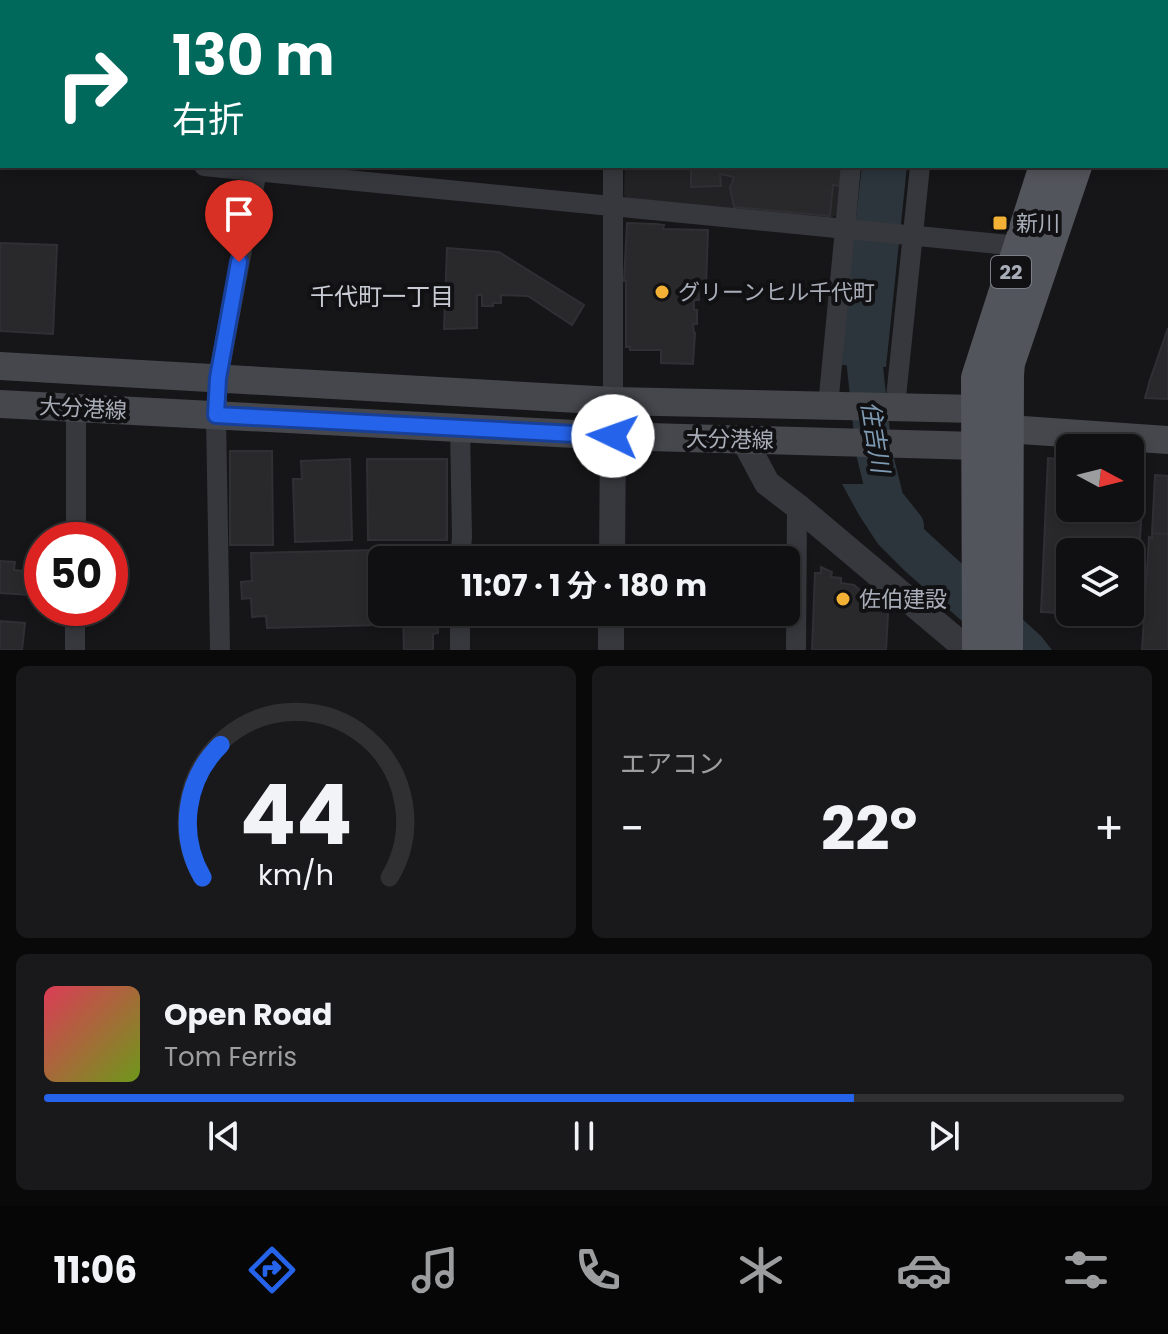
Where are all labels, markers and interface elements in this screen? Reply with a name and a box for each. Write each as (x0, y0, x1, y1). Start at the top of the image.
text: 130 m (172, 16, 335, 95)
icon: right (40, 32, 144, 136)
text: 右折 (172, 94, 244, 145)
pin (205, 180, 273, 262)
icon: arrive (217, 192, 261, 236)
place label: 新川 (1016, 208, 1060, 239)
marker: 新川 (991, 214, 1009, 232)
road number: 22 (991, 256, 1031, 288)
place label: グリーンヒル千代町 (678, 277, 875, 308)
district label: 千代町一丁目 (310, 280, 454, 313)
marker: グリーンヒル千代町 (653, 283, 671, 301)
street label: 大分港線 (38, 391, 128, 426)
position arrow (571, 394, 655, 478)
water label: 住吉川 (854, 399, 898, 478)
street label: 大分港線 (686, 423, 774, 456)
north arrow (1056, 434, 1144, 522)
map controls (1056, 434, 1144, 626)
speed limit sign: 50 (24, 522, 128, 626)
button: layers (1056, 538, 1144, 626)
text: 11:07 · 1 分 · 180 m (461, 564, 707, 607)
place label: 佐伯建設 (859, 584, 947, 615)
marker: 佐伯建設 (834, 590, 852, 608)
text: エアコン (620, 746, 724, 782)
text: 44 (240, 757, 352, 873)
text: 22° (821, 787, 917, 871)
text: − (620, 798, 644, 859)
text: + (1094, 798, 1124, 859)
text: km/h (258, 855, 334, 895)
text: Open Road (164, 993, 332, 1036)
text: Tom Ferris (164, 1039, 297, 1075)
icon: previous (202, 1114, 246, 1158)
icon: pause (562, 1114, 606, 1158)
icon: next (922, 1114, 966, 1158)
icon: directions (244, 1242, 300, 1298)
icon: music (407, 1242, 463, 1298)
icon: phone (570, 1242, 626, 1298)
icon: climate (733, 1242, 789, 1298)
icon: car (896, 1242, 952, 1298)
icon: filters (1058, 1242, 1114, 1298)
text: 11:06 (53, 1245, 137, 1296)

